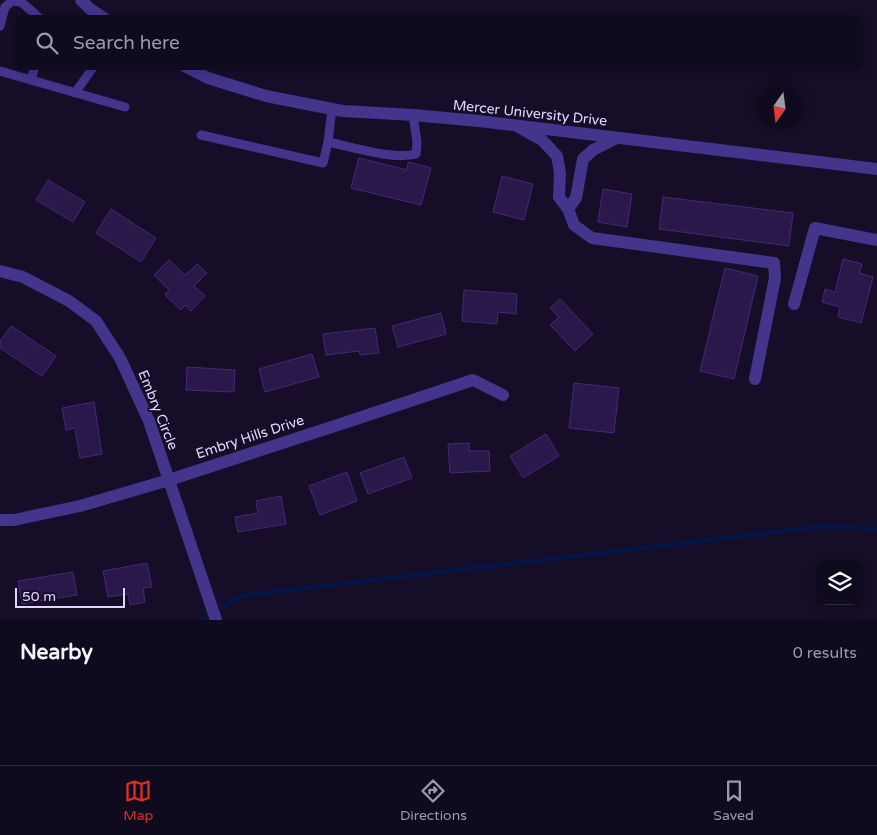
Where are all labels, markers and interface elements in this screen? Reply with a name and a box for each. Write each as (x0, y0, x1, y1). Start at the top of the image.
search box (15, 15, 862, 70)
icon: search (33, 29, 61, 57)
text: Search here (73, 32, 180, 54)
north arrow (757, 85, 802, 130)
street label: Mercer University Drive (452, 96, 608, 130)
street label: Embry Circle (134, 368, 182, 452)
street label: Embry Hills Drive (194, 411, 306, 463)
map controls (817, 560, 862, 605)
button: layers (817, 560, 862, 605)
scale bar (15, 585, 125, 608)
text: 50 m (22, 588, 56, 605)
text: Nearby (20, 640, 93, 665)
text: 0 results (793, 643, 857, 663)
tab: Map (123, 777, 153, 824)
tab: Directions (400, 777, 467, 824)
tab: Saved (713, 777, 754, 824)

